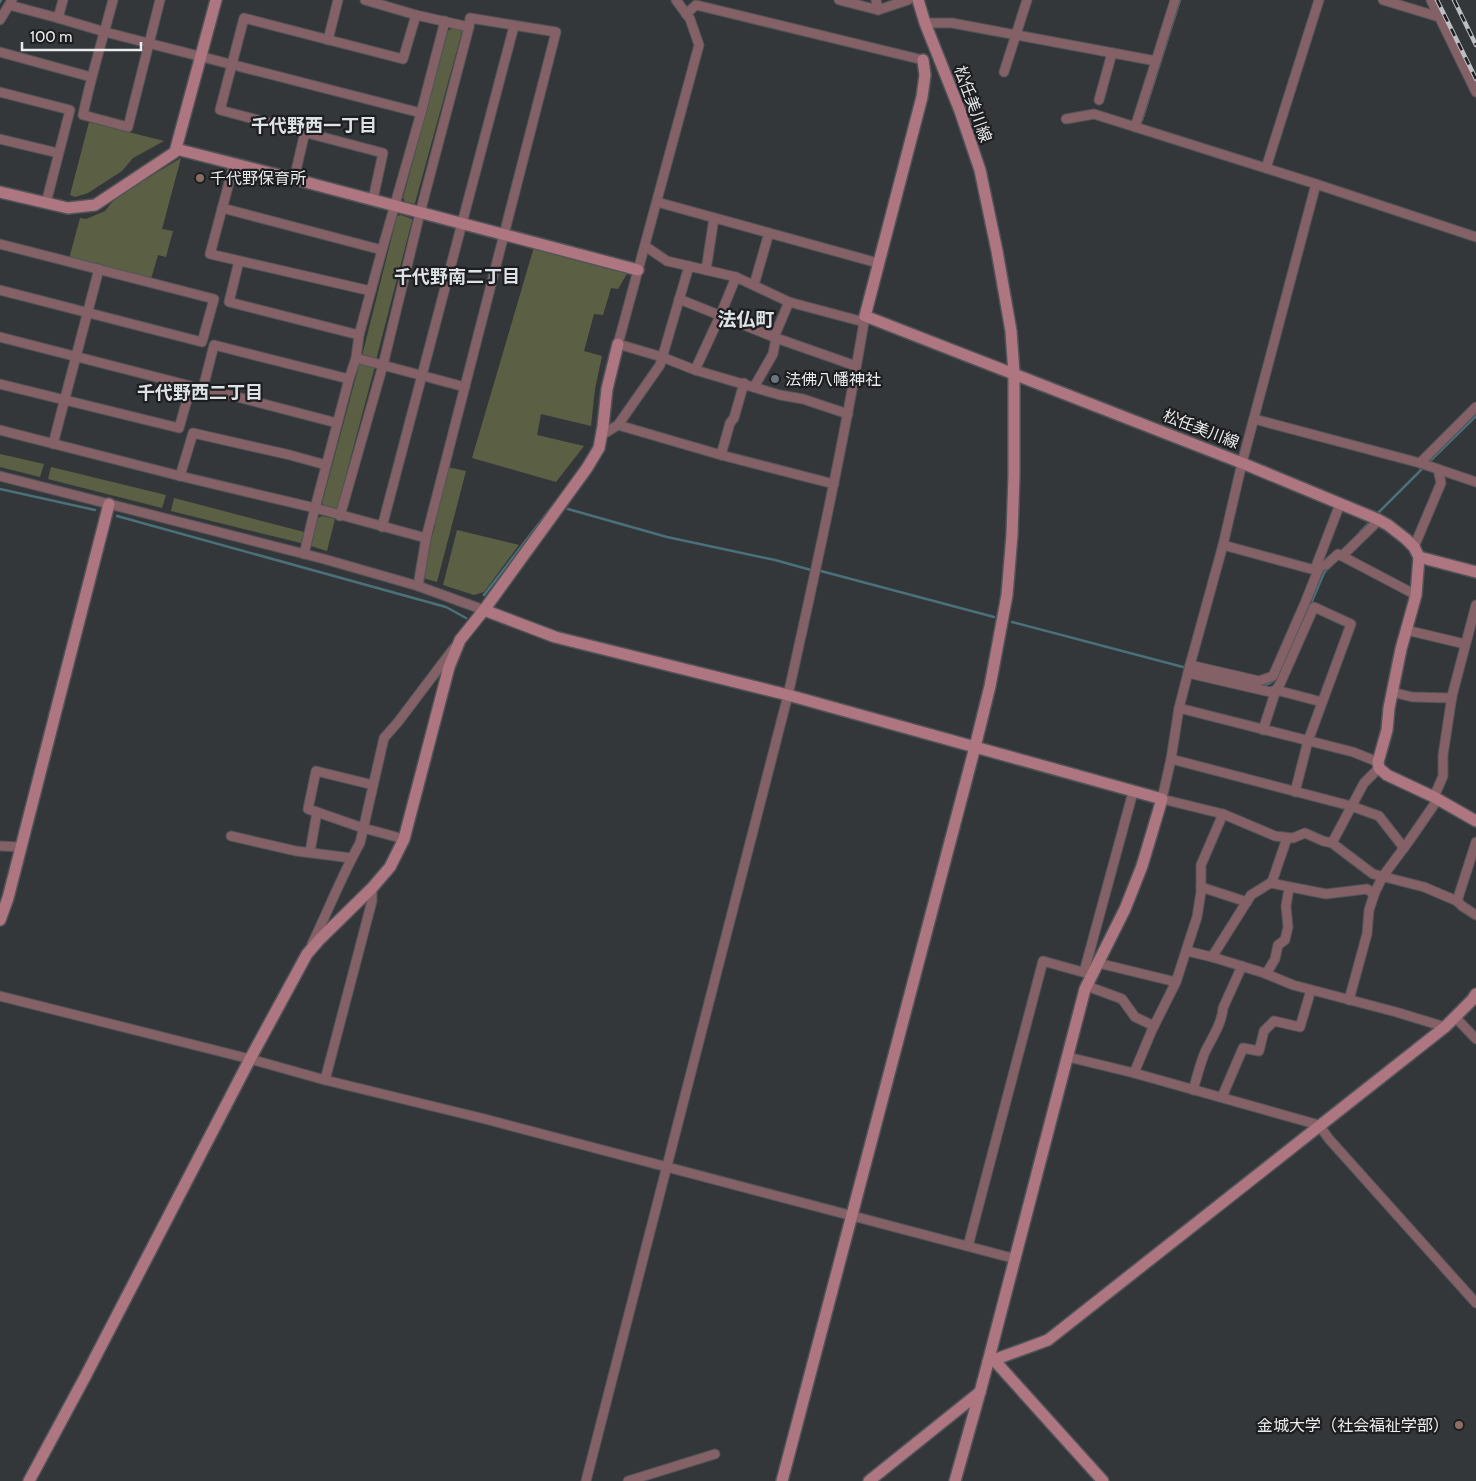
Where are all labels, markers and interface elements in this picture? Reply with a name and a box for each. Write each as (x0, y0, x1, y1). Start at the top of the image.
scale bar (22, 20, 141, 52)
text: 100 m (30, 28, 72, 46)
street label: 松任美川線 (950, 63, 996, 145)
district label: 千代野西一丁目 (251, 115, 377, 137)
place label: 千代野保育所 (210, 169, 306, 188)
marker: 千代野保育所 (194, 172, 206, 184)
district label: 千代野南二丁目 (394, 266, 520, 288)
district label: 法仏町 (717, 308, 775, 331)
place label: 法佛八幡神社 (785, 370, 881, 389)
marker: 法佛八幡神社 (769, 373, 781, 385)
district label: 千代野西二丁目 (137, 382, 263, 404)
street label: 松任美川線 (1160, 406, 1242, 452)
place label: 金城大学（社会福祉学部） (1257, 1416, 1449, 1435)
marker: 金城大学（社会福祉学部） (1453, 1419, 1465, 1431)

